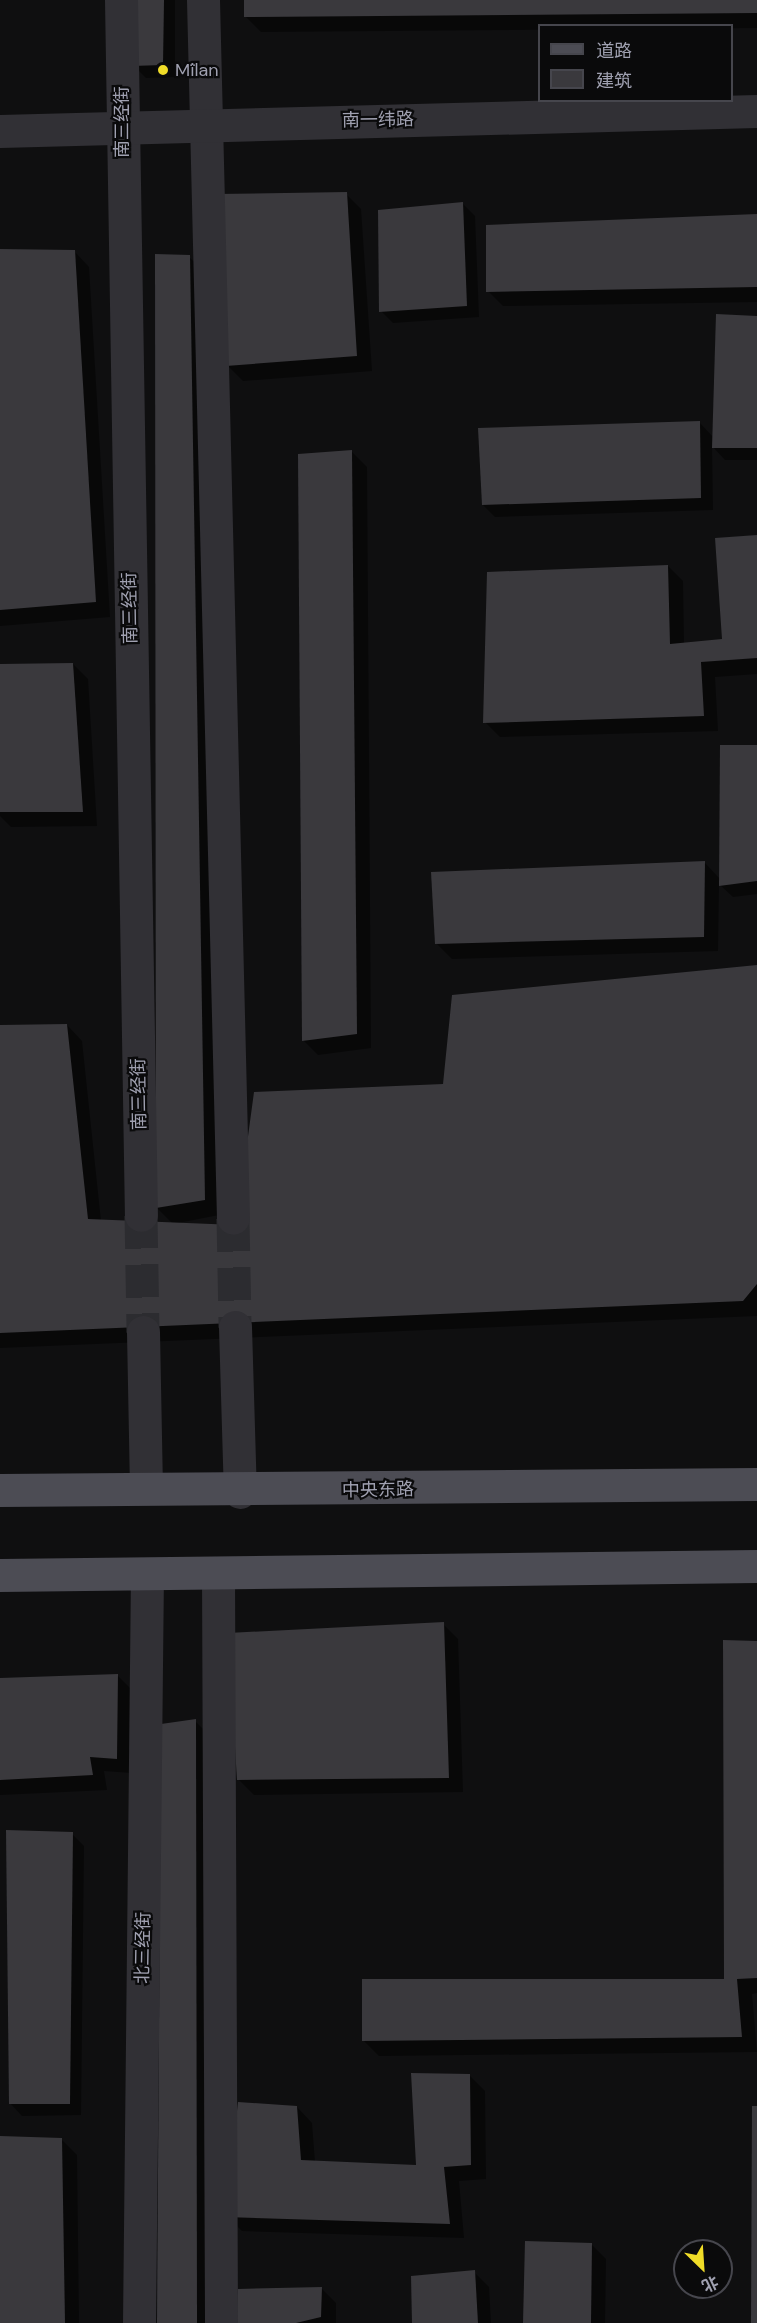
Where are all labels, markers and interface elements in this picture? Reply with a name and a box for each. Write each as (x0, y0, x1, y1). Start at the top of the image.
legend (538, 24, 733, 102)
text: 道路 (596, 39, 632, 63)
place label: M̈ilan (175, 59, 219, 81)
marker: M̈ilan (156, 63, 170, 77)
text: 建筑 (596, 69, 632, 93)
street label: 南三经街 (111, 86, 133, 158)
street label: 南一纬路 (342, 109, 414, 131)
street label: 南三经街 (119, 572, 141, 644)
street label: 南三经街 (128, 1058, 150, 1130)
street label: 中央东路 (342, 1479, 414, 1501)
street label: 北三经街 (132, 1912, 154, 1984)
north arrow (673, 2239, 733, 2299)
text: 北 (698, 2271, 722, 2297)

